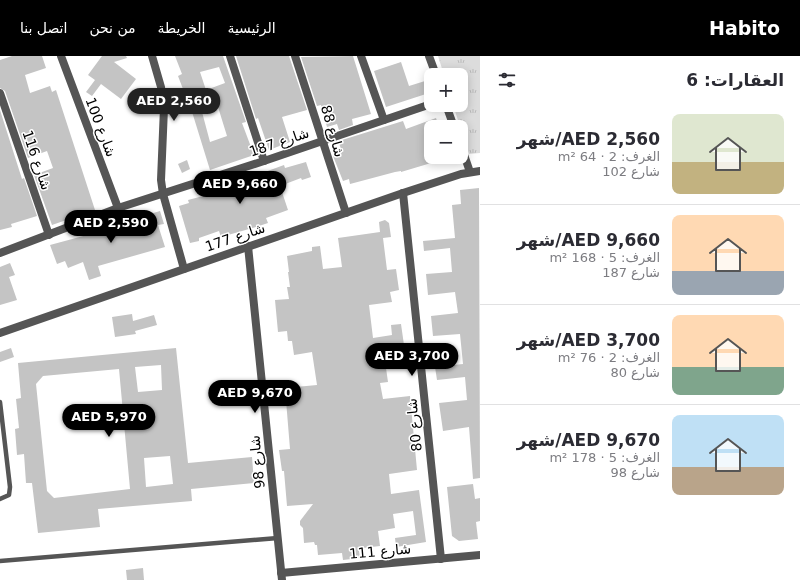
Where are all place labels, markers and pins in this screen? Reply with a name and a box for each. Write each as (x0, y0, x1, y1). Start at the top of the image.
pin: AED 2,560 (128, 88, 220, 122)
pin: AED 9,660 (194, 171, 286, 205)
pin: AED 2,590 (65, 210, 157, 244)
pin: AED 3,700 (366, 343, 458, 377)
pin: AED 9,670 (209, 380, 301, 414)
pin: AED 5,970 (63, 404, 155, 438)

